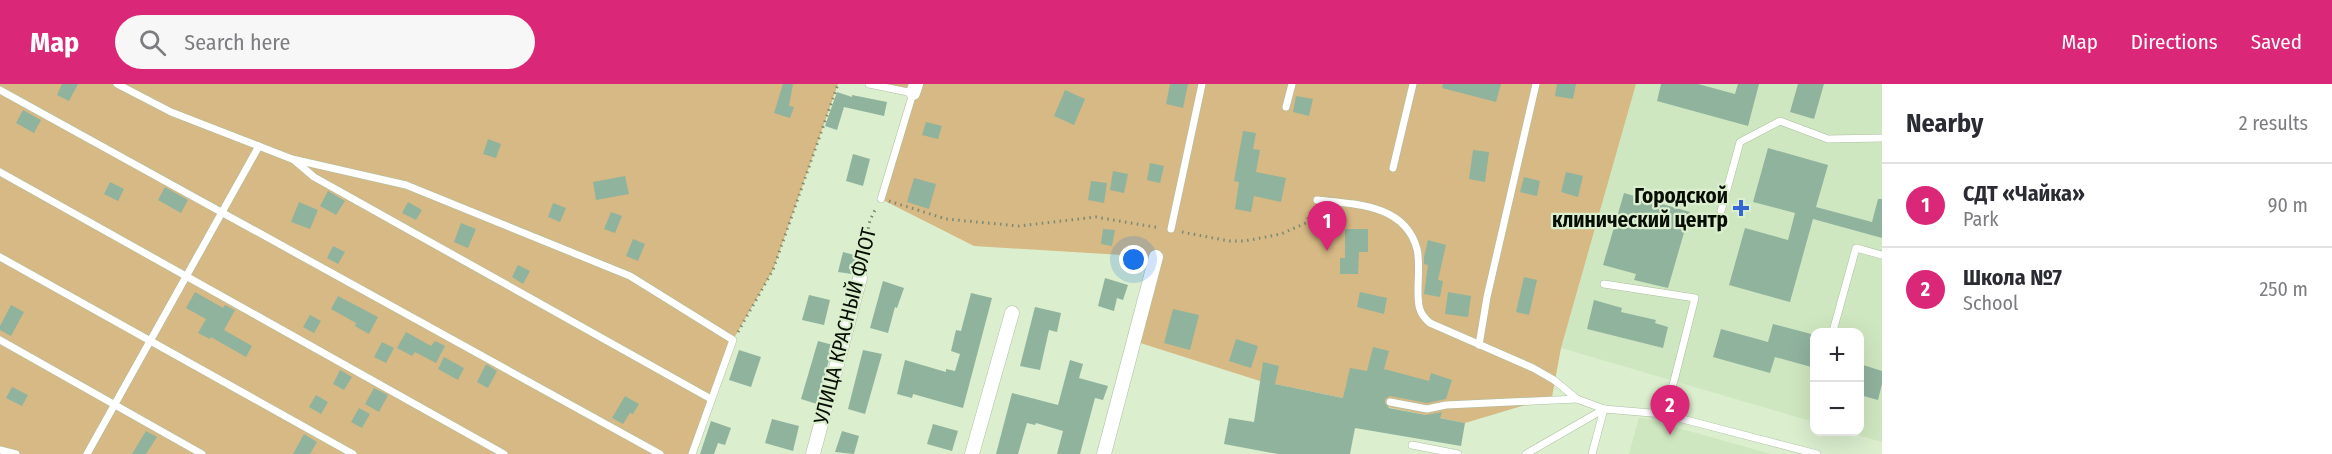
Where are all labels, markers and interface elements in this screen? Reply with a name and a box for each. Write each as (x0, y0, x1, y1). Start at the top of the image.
search box (115, 15, 535, 69)
text: Map (30, 26, 79, 59)
icon: search (136, 26, 169, 59)
text: Search here (184, 29, 290, 56)
text: Map (2061, 29, 2098, 55)
text: Directions (2131, 29, 2218, 55)
text: Saved (2251, 29, 2302, 55)
text: Nearby (1906, 108, 1983, 139)
text: 2 results (2239, 111, 2308, 135)
text: СДТ «Чайка» (1963, 180, 2085, 207)
place label: Городской клинический центр (1552, 183, 1728, 233)
text: 1 (1921, 193, 1930, 217)
text: 90 m (2268, 193, 2308, 217)
marker: Городской клинический центр (1732, 199, 1750, 217)
pin: 1 (1308, 202, 1346, 251)
text: Park (1963, 207, 1999, 231)
street label: УЛИЦА КРАСНЫЙ ФЛОТ (808, 225, 882, 428)
your location (1119, 245, 1148, 274)
text: Школа №7 (1963, 264, 2062, 291)
text: 2 (1921, 277, 1930, 301)
text: 250 m (2260, 277, 2308, 301)
text: School (1963, 291, 2018, 315)
map controls (1810, 328, 1864, 436)
button: + (1810, 328, 1864, 382)
button: − (1810, 382, 1864, 436)
pin: 2 (1650, 386, 1690, 435)

